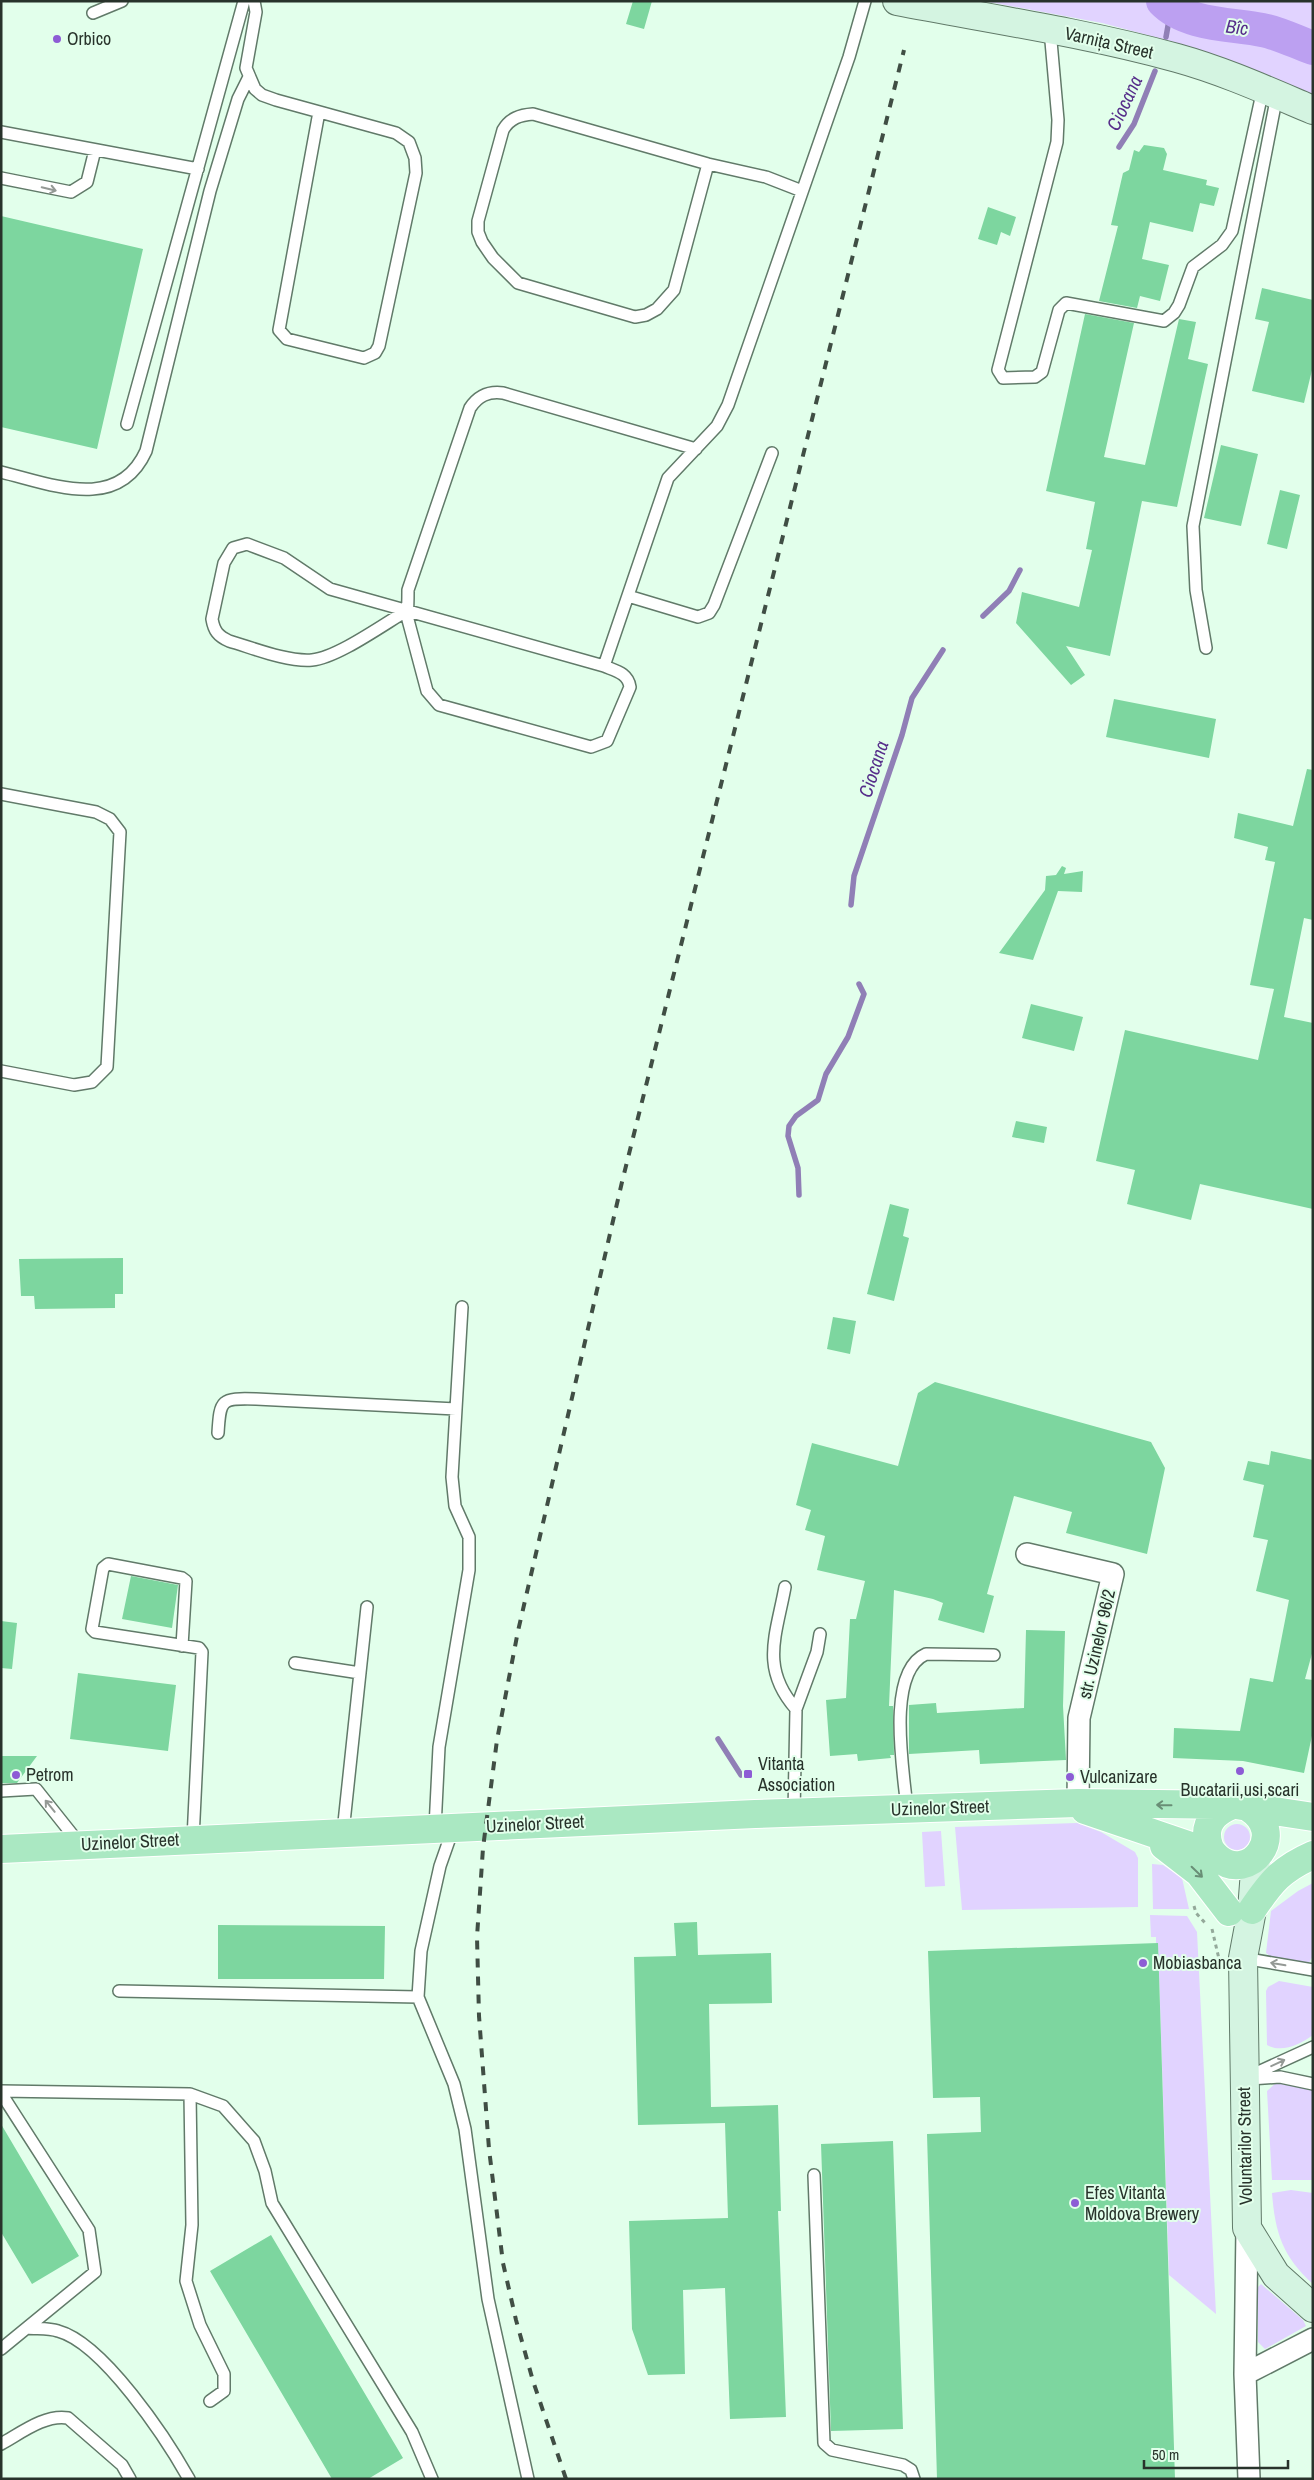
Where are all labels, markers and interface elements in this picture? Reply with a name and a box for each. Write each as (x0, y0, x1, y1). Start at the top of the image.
water label: Bîc (1224, 13, 1250, 41)
street label: Varnița Street (1062, 20, 1156, 65)
place label: Orbico (67, 26, 111, 51)
marker: Orbico (51, 33, 63, 45)
water label: Ciocana (1100, 71, 1148, 135)
one-way arrow (40, 185, 56, 194)
water label: Ciocana (852, 737, 894, 801)
street label: str. Uzinelor 96/2 (1072, 1587, 1121, 1701)
place label: Vitanta Association (757, 1751, 835, 1797)
place label: Petrom (26, 1762, 74, 1787)
place label: Vulcanizare (1080, 1764, 1157, 1789)
marker: Bucatarii,usi,scari (1234, 1765, 1246, 1777)
marker: Vitanta Association (742, 1768, 754, 1780)
marker: Petrom (10, 1769, 22, 1781)
marker: Vulcanizare (1064, 1771, 1076, 1783)
place label: Bucatarii,usi,scari (1181, 1777, 1299, 1802)
street label: Uzinelor Street (890, 1793, 990, 1822)
one-way arrow (44, 1800, 55, 1813)
one-way arrow (1156, 1800, 1172, 1810)
street label: Uzinelor Street (485, 1808, 585, 1839)
street label: Uzinelor Street (80, 1826, 180, 1857)
one-way arrow (1191, 1866, 1204, 1878)
place label: Mobiasbanca (1153, 1950, 1242, 1975)
marker: Mobiasbanca (1137, 1957, 1149, 1969)
one-way arrow (1270, 1959, 1286, 1969)
one-way arrow (1270, 2058, 1285, 2067)
street label: Voluntarilor Street (1231, 2087, 1258, 2205)
place label: Efes Vitanta Moldova Brewery (1085, 2180, 1200, 2226)
marker: Efes Vitanta Moldova Brewery (1069, 2197, 1081, 2209)
scale bar (1144, 2438, 1288, 2470)
text: 50 m (1152, 2444, 1179, 2465)

